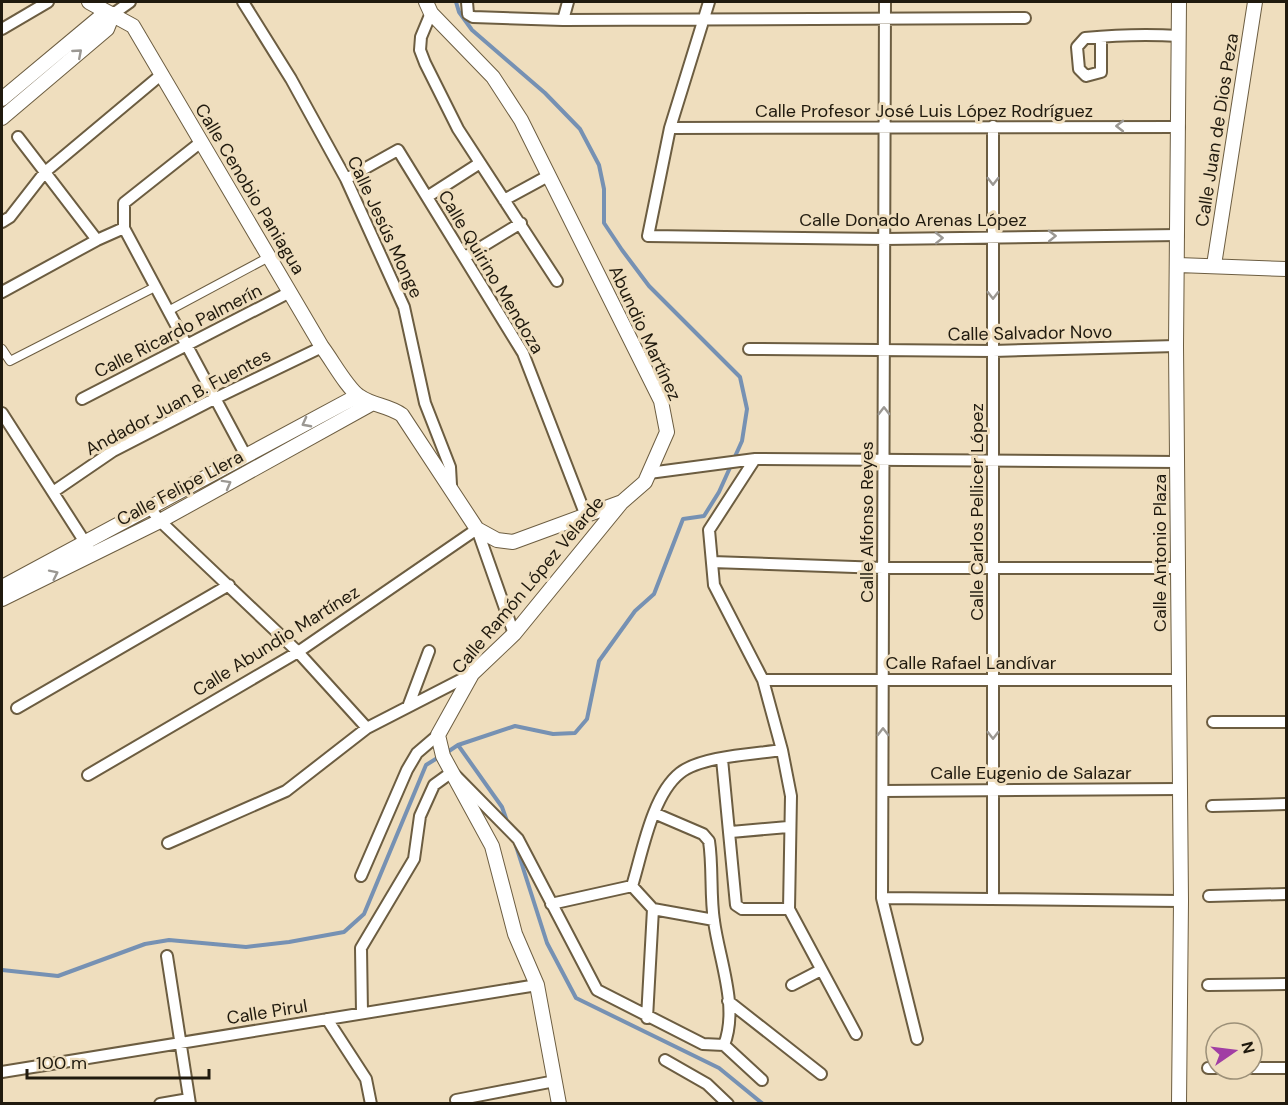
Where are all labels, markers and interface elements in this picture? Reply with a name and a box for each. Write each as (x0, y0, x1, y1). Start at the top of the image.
street label: Calle Juan de Dios Peza (1190, 31, 1244, 229)
one-way arrow (71, 49, 82, 60)
street label: Calle Cenobio Paniagua (189, 99, 311, 279)
street label: Calle Profesor José Luis López Rodríguez (755, 99, 1093, 123)
one-way arrow (1116, 120, 1125, 133)
street label: Calle Jesús Monge (342, 152, 428, 302)
one-way arrow (987, 177, 999, 186)
street label: Calle Quirino Mendoza (433, 186, 549, 358)
street label: Calle Donado Arenas López (799, 208, 1027, 232)
one-way arrow (1047, 230, 1056, 242)
one-way arrow (934, 231, 943, 244)
street label: Abundio Martínez (603, 262, 687, 404)
street label: Calle Ricardo Palmerín (90, 278, 266, 384)
one-way arrow (987, 291, 999, 300)
street label: Calle Salvador Novo (948, 320, 1112, 346)
street label: Andador Juan B. Fuentes (81, 343, 275, 461)
street label: Calle Carlos Pellicer López (965, 403, 989, 621)
one-way arrow (878, 407, 890, 416)
one-way arrow (302, 416, 312, 427)
street label: Calle Alfonso Reyes (855, 441, 879, 603)
street label: Calle Felipe Llera (113, 445, 247, 531)
street label: Calle Antonio Plaza (1148, 474, 1172, 632)
one-way arrow (221, 480, 231, 491)
street label: Calle Ramón López Velarde (447, 491, 609, 679)
one-way arrow (48, 570, 59, 581)
street label: Calle Abundio Martínez (188, 580, 364, 702)
street label: Calle Rafael Landívar (886, 651, 1057, 675)
one-way arrow (877, 728, 889, 737)
one-way arrow (987, 730, 999, 739)
street label: Calle Eugenio de Salazar (930, 761, 1132, 785)
street label: Calle Pirul (225, 994, 309, 1030)
north arrow (1204, 1021, 1264, 1081)
text: N (1236, 1039, 1260, 1056)
scale bar (27, 1042, 208, 1080)
text: 100 m (36, 1051, 87, 1075)

